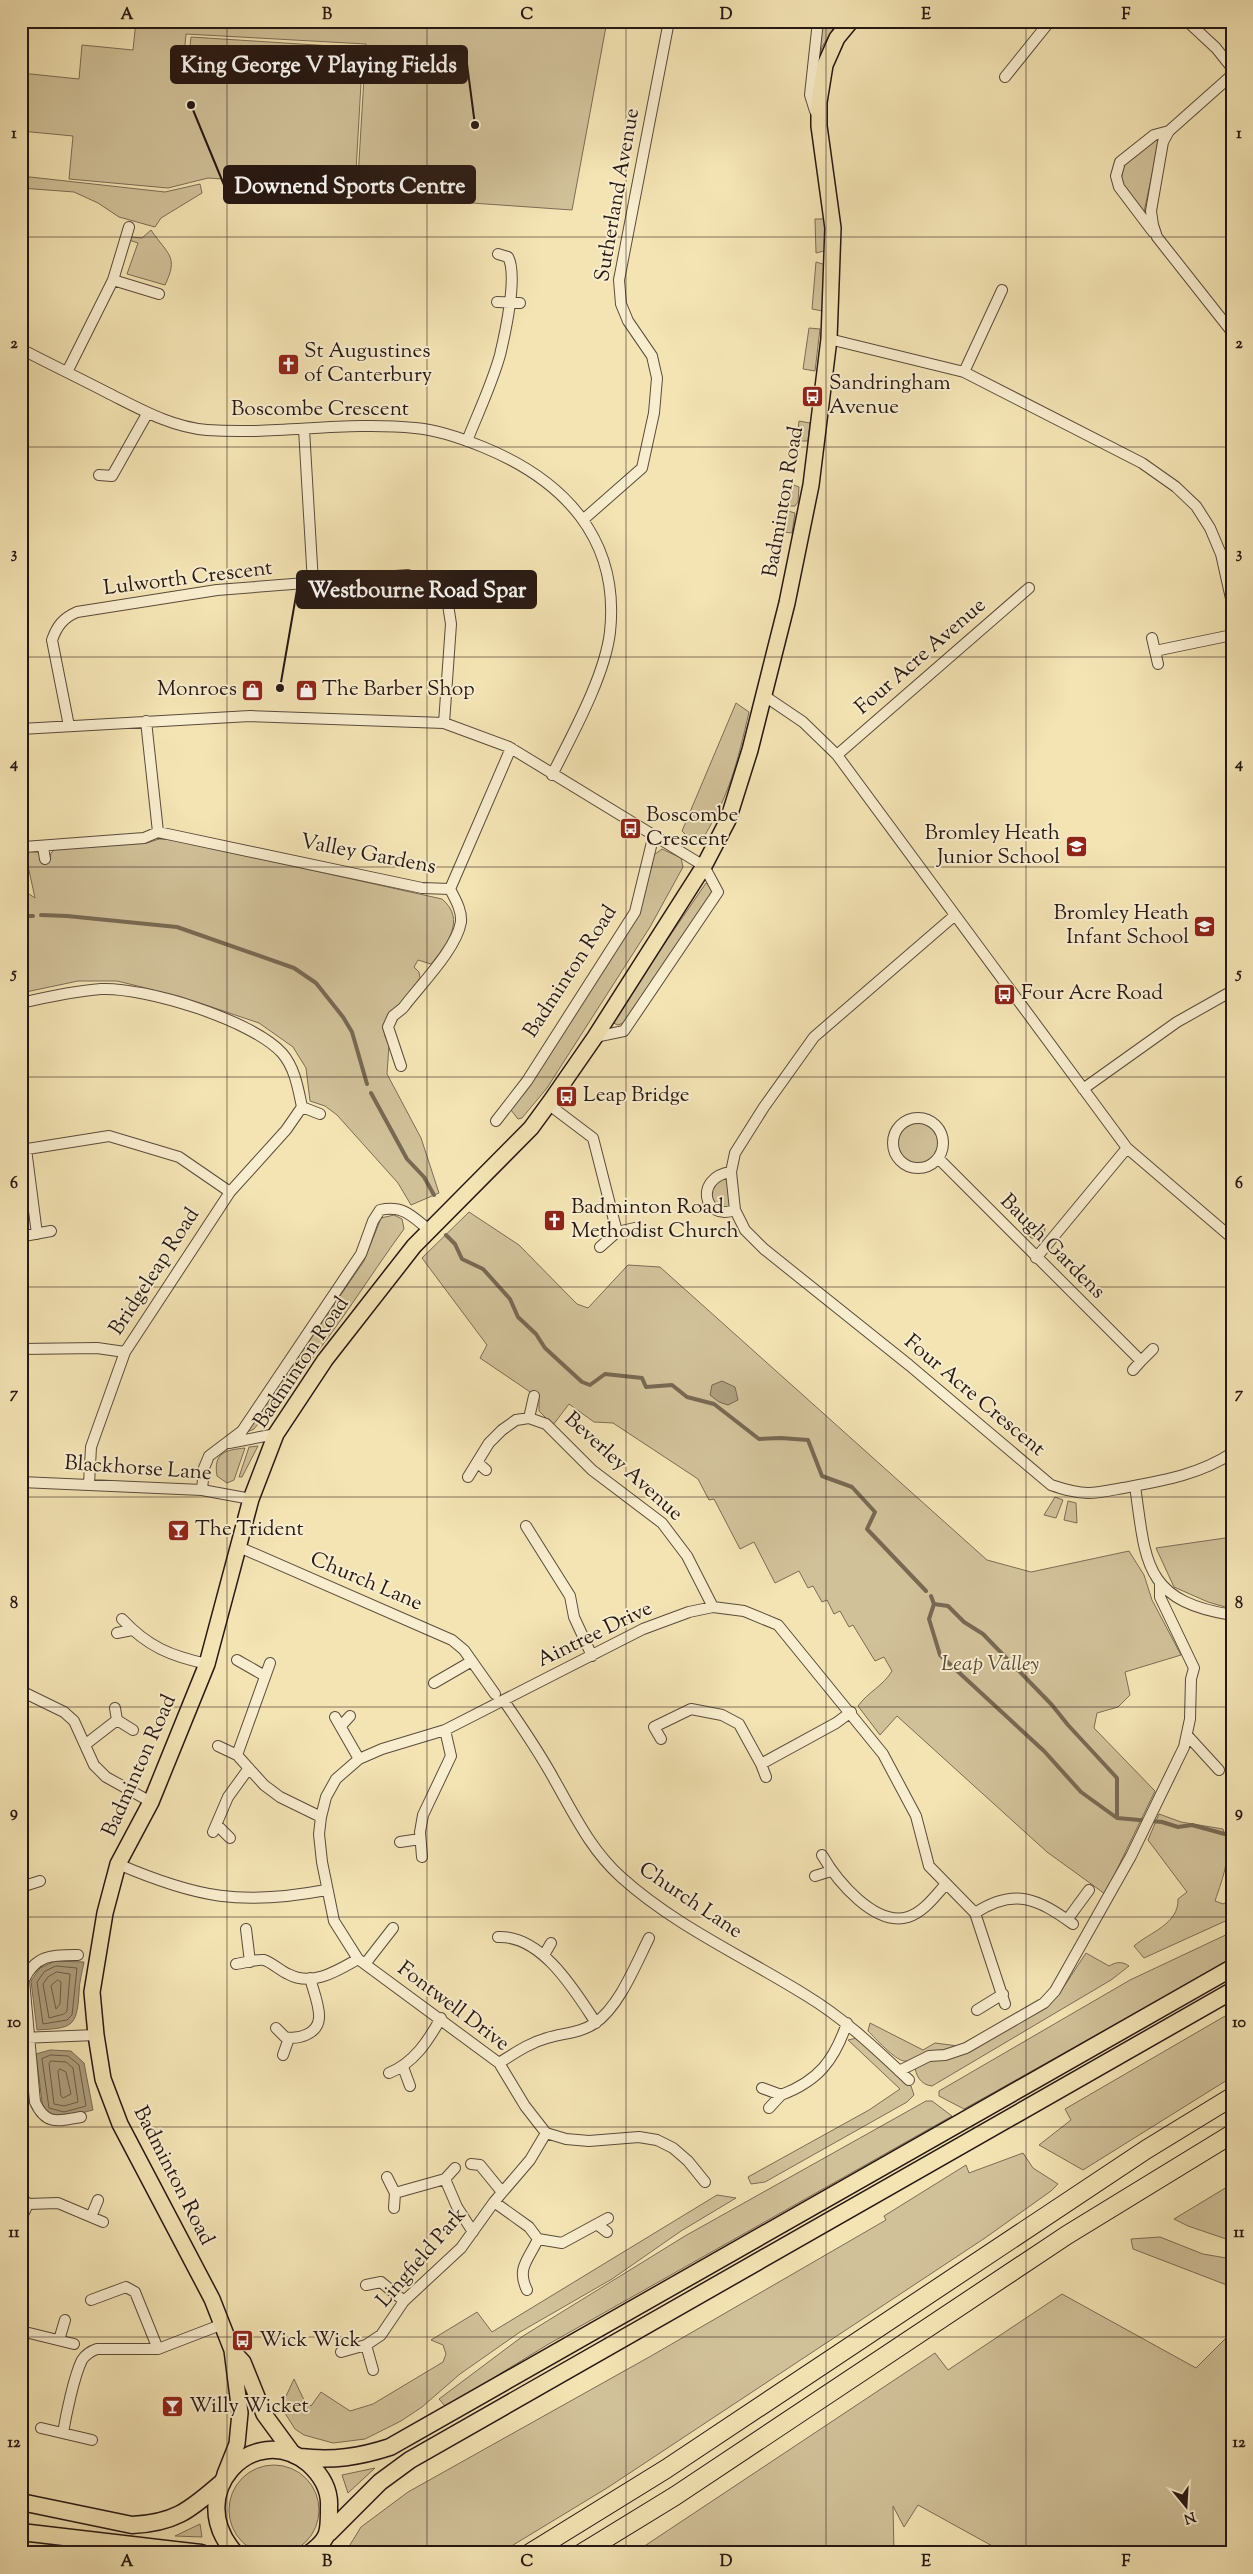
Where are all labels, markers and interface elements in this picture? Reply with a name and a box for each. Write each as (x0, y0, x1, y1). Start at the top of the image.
text: A (121, 4, 134, 27)
text: B (322, 4, 332, 27)
text: C (521, 4, 534, 27)
text: D (720, 4, 733, 27)
text: E (921, 4, 931, 27)
text: F (1122, 4, 1131, 27)
callout: King George V Playing Fields (171, 46, 467, 83)
text: King George V Playing Fields (181, 51, 457, 83)
street label: Sutherland Avenue (588, 106, 648, 284)
text: 1 (11, 123, 17, 146)
text: 1 (1236, 123, 1242, 146)
callout: Downend Sports Centre (224, 166, 475, 203)
text: Downend Sports Centre (235, 172, 465, 204)
text: 2 (10, 333, 18, 356)
text: 2 (1235, 333, 1243, 356)
place label: St Augustines of Canterbury (304, 337, 433, 391)
church icon: St Augustines of Canterbury (276, 352, 300, 376)
place label: Sandringham Avenue (829, 369, 951, 423)
bus stop icon: Sandringham Avenue (801, 384, 825, 408)
street label: Boscombe Crescent (231, 395, 409, 425)
street label: Badminton Road (756, 424, 812, 580)
text: 3 (11, 543, 18, 566)
text: 3 (1236, 543, 1243, 566)
street label: Lulworth Crescent (102, 554, 274, 604)
callout: Westbourne Road Spar (297, 571, 536, 608)
text: Westbourne Road Spar (308, 576, 527, 608)
street label: Four Acre Avenue (849, 592, 993, 722)
place label: Monroes (157, 675, 237, 705)
place label: The Barber Shop (322, 675, 475, 705)
shop icon: Monroes (241, 678, 265, 702)
shop icon: The Barber Shop (294, 678, 318, 702)
text: 4 (9, 753, 18, 776)
text: 4 (1234, 753, 1243, 776)
place label: Boscombe Crescent (646, 801, 738, 855)
bus stop icon: Boscombe Crescent (618, 816, 642, 840)
place label: Bromley Heath Junior School (925, 819, 1060, 873)
street label: Valley Gardens (297, 827, 439, 883)
school or university icon: Bromley Heath Junior School (1064, 834, 1088, 858)
place label: Bromley Heath Infant School (1054, 899, 1189, 953)
street label: Badminton Road (517, 900, 625, 1044)
school or university icon: Bromley Heath Infant School (1193, 914, 1217, 938)
text: 5 (9, 963, 17, 986)
text: 5 (1234, 963, 1242, 986)
place label: Four Acre Road (1021, 979, 1163, 1009)
bus stop icon: Four Acre Road (993, 982, 1017, 1006)
place label: Leap Bridge (583, 1081, 690, 1111)
bus stop icon: Leap Bridge (555, 1084, 579, 1108)
text: 6 (10, 1173, 18, 1196)
text: 6 (1235, 1173, 1243, 1196)
street label: Baugh Gardens (992, 1187, 1112, 1307)
place label: Badminton Road Methodist Church (571, 1193, 739, 1247)
street label: Bridgeleap Road (102, 1202, 208, 1342)
church icon: Badminton Road Methodist Church (543, 1208, 567, 1232)
street label: Badminton Road (247, 1291, 357, 1435)
street label: Four Acre Crescent (897, 1328, 1051, 1464)
text: 7 (10, 1383, 19, 1406)
text: 7 (1235, 1383, 1244, 1406)
street label: Beverley Avenue (557, 1405, 689, 1529)
street label: Blackhorse Lane (63, 1449, 213, 1489)
place label: The Trident (195, 1515, 304, 1545)
bar icon: The Trident (167, 1518, 191, 1542)
street label: Church Lane (305, 1545, 427, 1619)
text: 8 (10, 1593, 18, 1616)
text: 8 (1235, 1593, 1243, 1616)
street label: Aintree Drive (532, 1594, 658, 1676)
park label: Leap Valley (941, 1650, 1039, 1680)
street label: Badminton Road (95, 1690, 185, 1842)
text: 9 (10, 1802, 18, 1825)
text: 9 (1235, 1802, 1243, 1825)
street label: Church Lane (632, 1855, 748, 1947)
street label: Fontwell Drive (391, 1955, 515, 2059)
text: 10 (7, 2012, 21, 2035)
text: 10 (1232, 2012, 1246, 2035)
street label: Badminton Road (125, 2101, 221, 2251)
street label: Lingfield Park (370, 2201, 474, 2315)
text: 11 (9, 2222, 20, 2245)
text: 11 (1234, 2222, 1245, 2245)
place label: Wick Wick (259, 2326, 362, 2356)
bus stop icon: Wick Wick (231, 2329, 255, 2353)
place label: Willy Wicket (189, 2392, 309, 2422)
bar icon: Willy Wicket (161, 2395, 185, 2419)
text: 12 (8, 2432, 21, 2455)
text: 12 (1233, 2432, 1246, 2455)
north arrow (1160, 2482, 1210, 2532)
text: N (1181, 2505, 1198, 2528)
text: A (121, 2551, 134, 2574)
text: B (322, 2551, 332, 2574)
text: C (521, 2551, 534, 2574)
text: D (720, 2551, 733, 2574)
text: E (921, 2551, 931, 2574)
text: F (1122, 2551, 1131, 2574)

